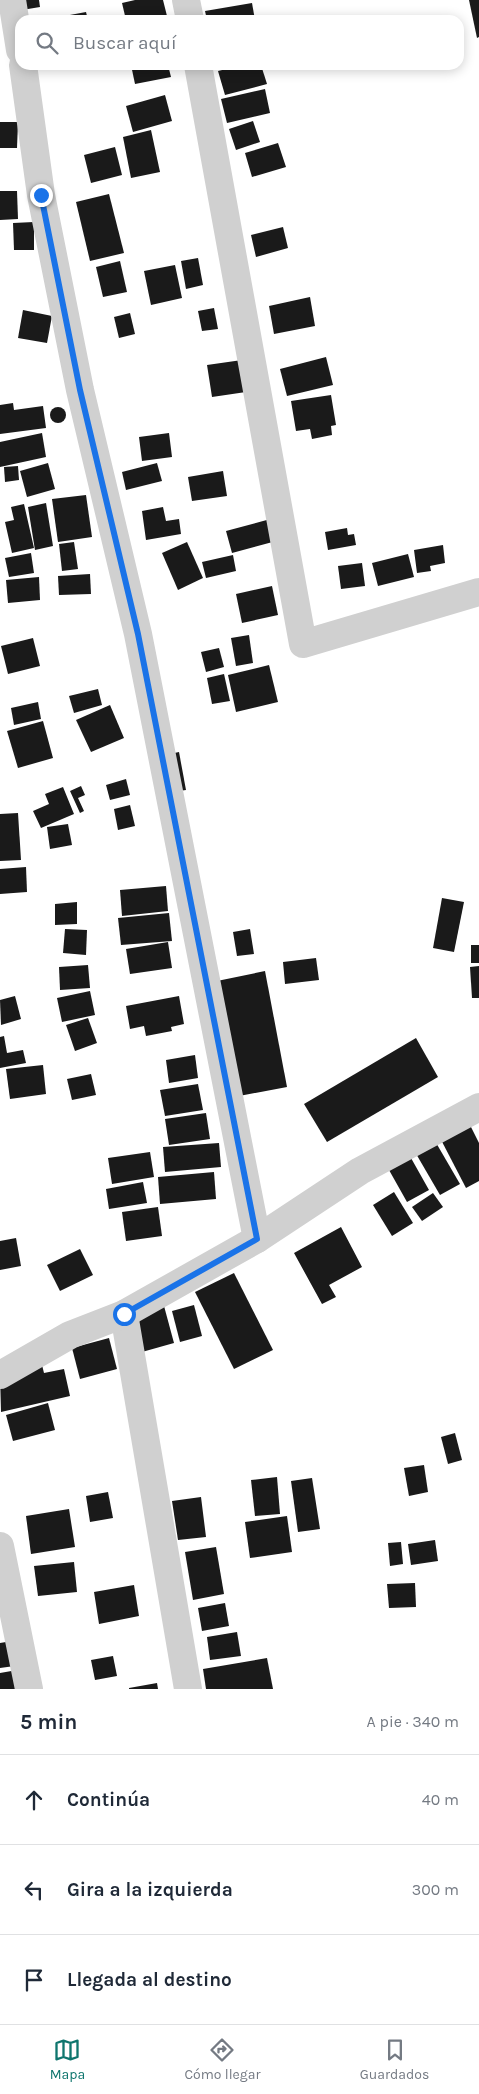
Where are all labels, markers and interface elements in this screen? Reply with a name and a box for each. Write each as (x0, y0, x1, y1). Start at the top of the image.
search box (15, 15, 464, 70)
icon: search (33, 29, 61, 57)
text: Buscar aquí (73, 32, 177, 54)
route end (30, 184, 53, 207)
route start (113, 1303, 136, 1326)
text: 5 min (20, 1710, 77, 1734)
text: A pie · 340 m (367, 1712, 459, 1731)
icon: ahead (20, 1786, 48, 1814)
text: Continúa (67, 1789, 150, 1811)
text: 40 m (422, 1790, 459, 1809)
icon: left (20, 1876, 48, 1904)
text: Gira a la izquierda (67, 1879, 233, 1901)
text: 300 m (412, 1880, 459, 1899)
icon: arrive (20, 1966, 48, 1994)
text: Llegada al destino (67, 1969, 232, 1991)
tab: Mapa (50, 2036, 85, 2083)
tab: Cómo llegar (184, 2036, 260, 2083)
tab: Guardados (360, 2036, 429, 2083)

